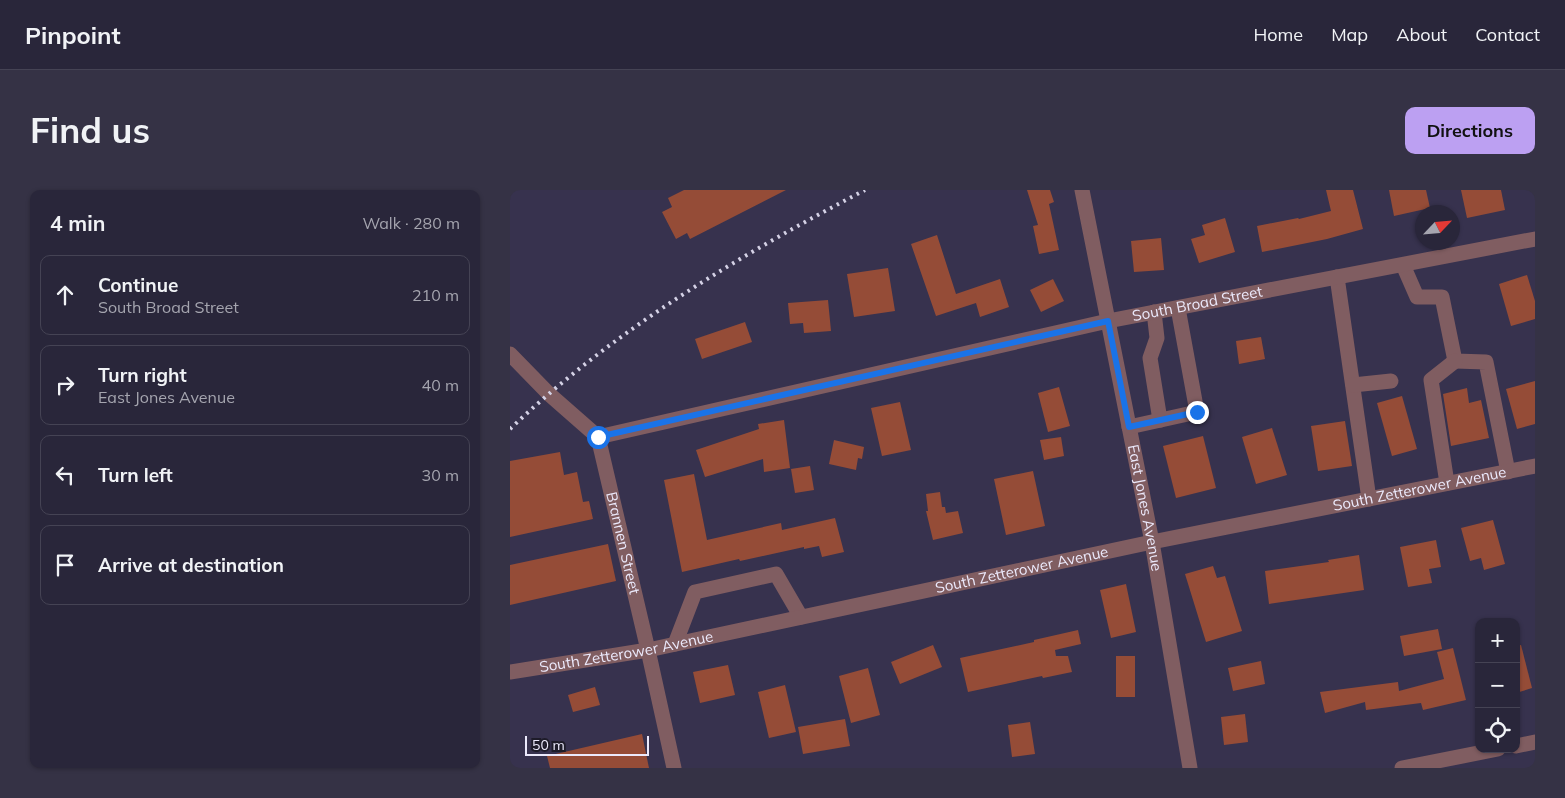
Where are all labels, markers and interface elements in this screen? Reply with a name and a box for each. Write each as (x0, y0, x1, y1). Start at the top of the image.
text: Pinpoint (25, 20, 121, 50)
text: Home (1253, 23, 1303, 46)
text: Map (1331, 23, 1368, 46)
text: About (1396, 23, 1447, 46)
text: Contact (1475, 23, 1540, 46)
button: Directions (1405, 107, 1535, 154)
text: Find us (30, 108, 150, 152)
north arrow (1415, 205, 1460, 250)
text: 4 min (50, 210, 105, 236)
text: Walk · 280 m (362, 213, 460, 233)
text: Continue (98, 273, 178, 297)
icon: ahead (51, 281, 79, 309)
street label: South Broad Street (1131, 282, 1264, 325)
text: 210 m (412, 285, 459, 305)
text: South Broad Street (98, 297, 239, 317)
text: Turn right (98, 363, 187, 387)
icon: right (51, 371, 79, 399)
text: 40 m (422, 375, 459, 395)
text: East Jones Avenue (98, 387, 235, 407)
route end (1186, 401, 1209, 424)
route start (587, 426, 610, 449)
street label: East Jones Avenue (1124, 443, 1167, 572)
icon: left (51, 461, 79, 489)
street label: South Zetterower Avenue (1331, 462, 1508, 515)
text: Turn left (98, 463, 173, 487)
text: 30 m (422, 465, 459, 485)
street label: Brannen Street (602, 490, 645, 596)
street label: South Zetterower Avenue (933, 542, 1110, 597)
icon: arrive (51, 551, 79, 579)
text: Arrive at destination (98, 553, 284, 577)
map controls (1475, 618, 1520, 753)
button: + (1475, 618, 1520, 663)
street label: South Zetterower Avenue (538, 626, 715, 676)
button: − (1475, 663, 1520, 708)
button: locate (1475, 708, 1520, 753)
scale bar (525, 733, 649, 756)
text: 50 m (532, 736, 565, 754)

